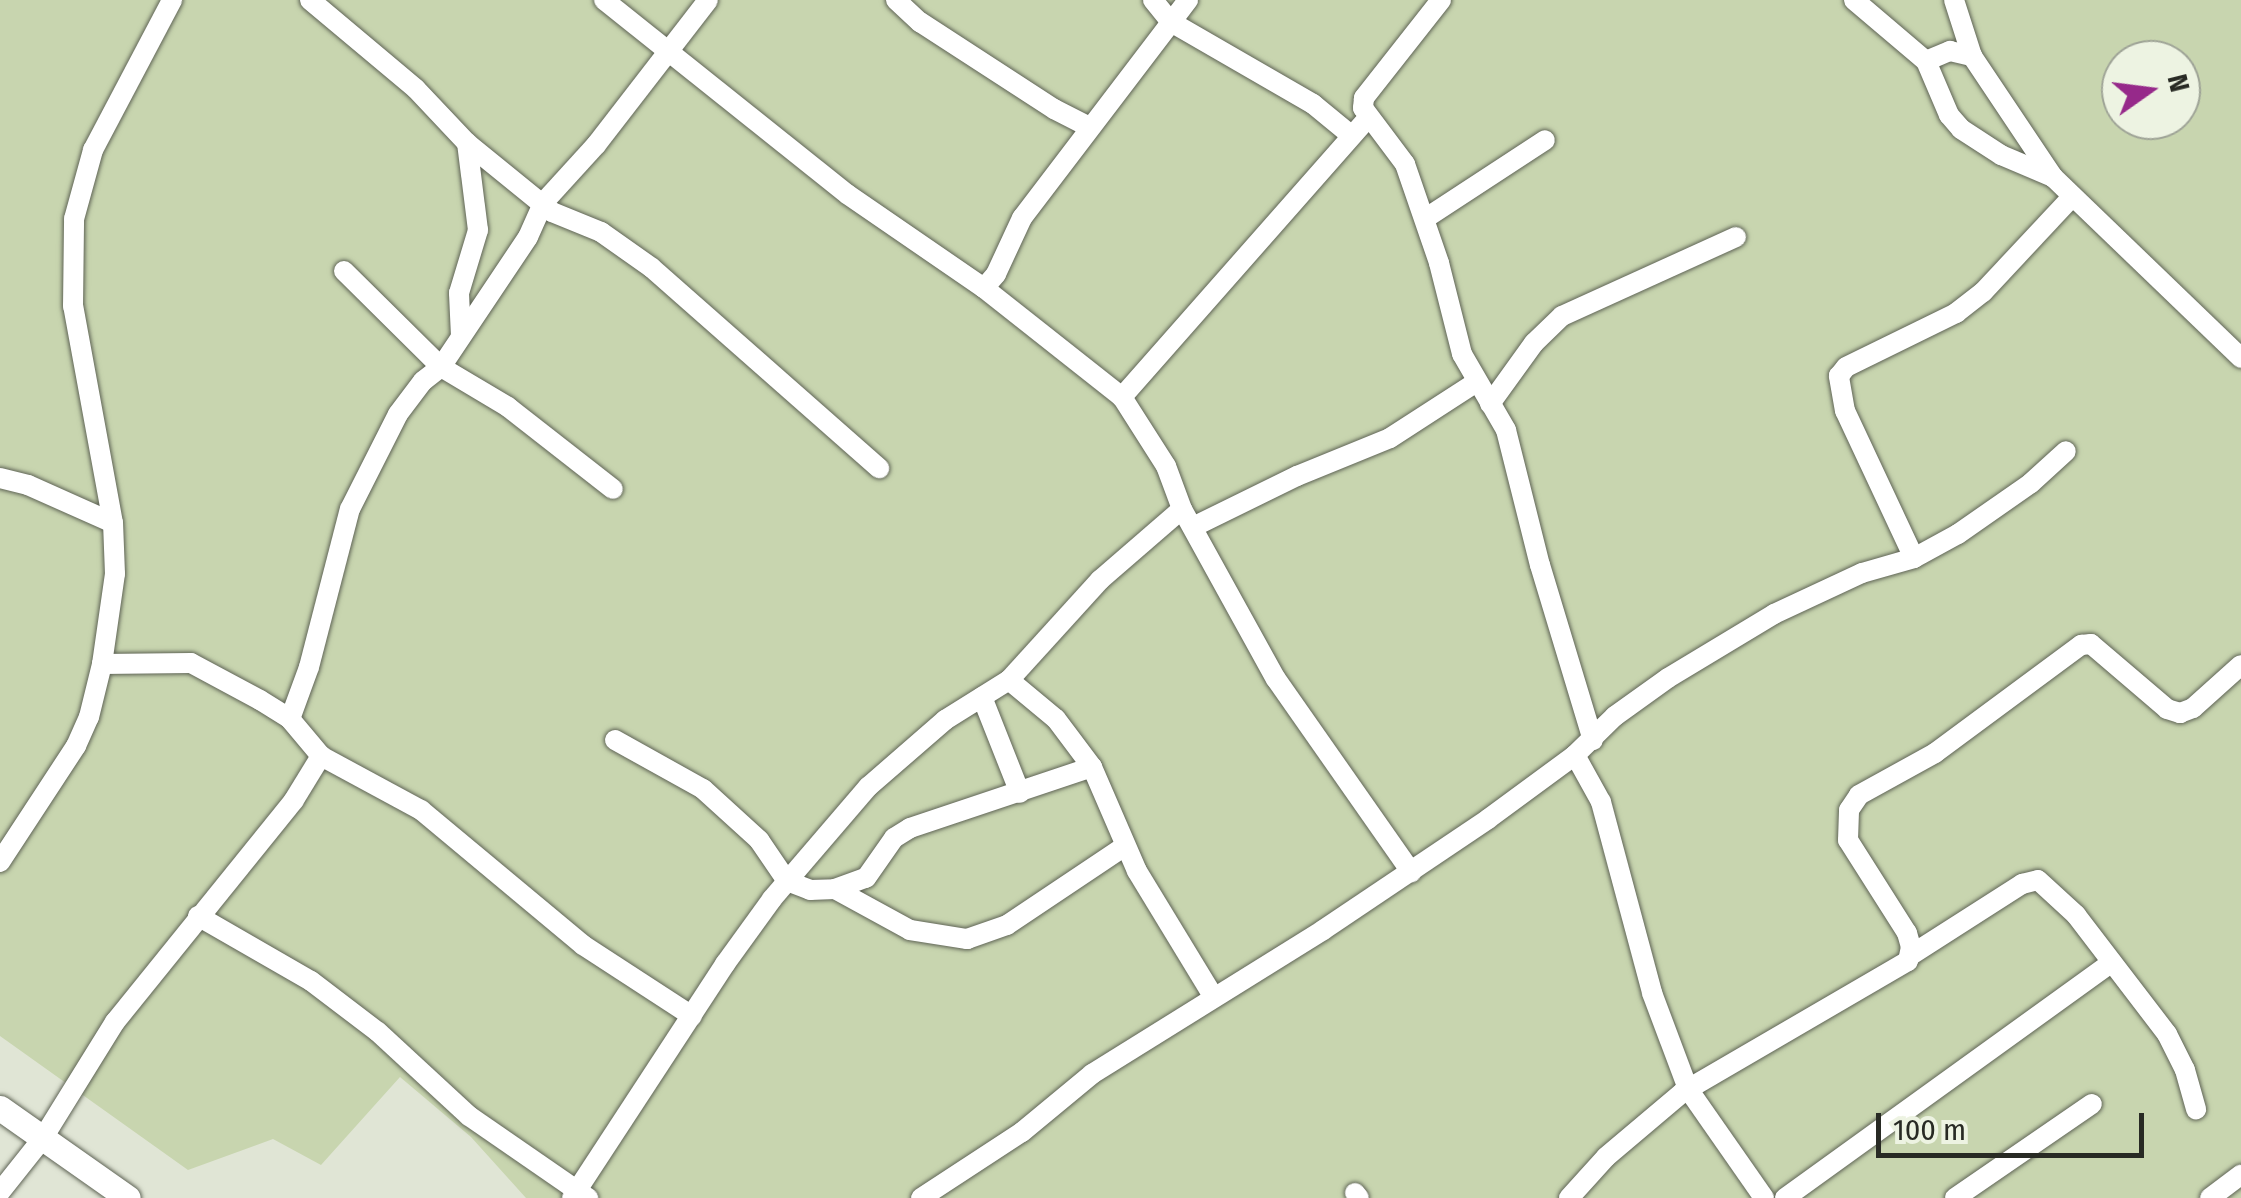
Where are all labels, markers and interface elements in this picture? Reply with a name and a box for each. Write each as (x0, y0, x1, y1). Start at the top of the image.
north arrow (2101, 40, 2201, 140)
text: N (2161, 71, 2197, 95)
scale bar (1881, 1093, 2148, 1155)
text: 100 m (1893, 1112, 1966, 1148)

